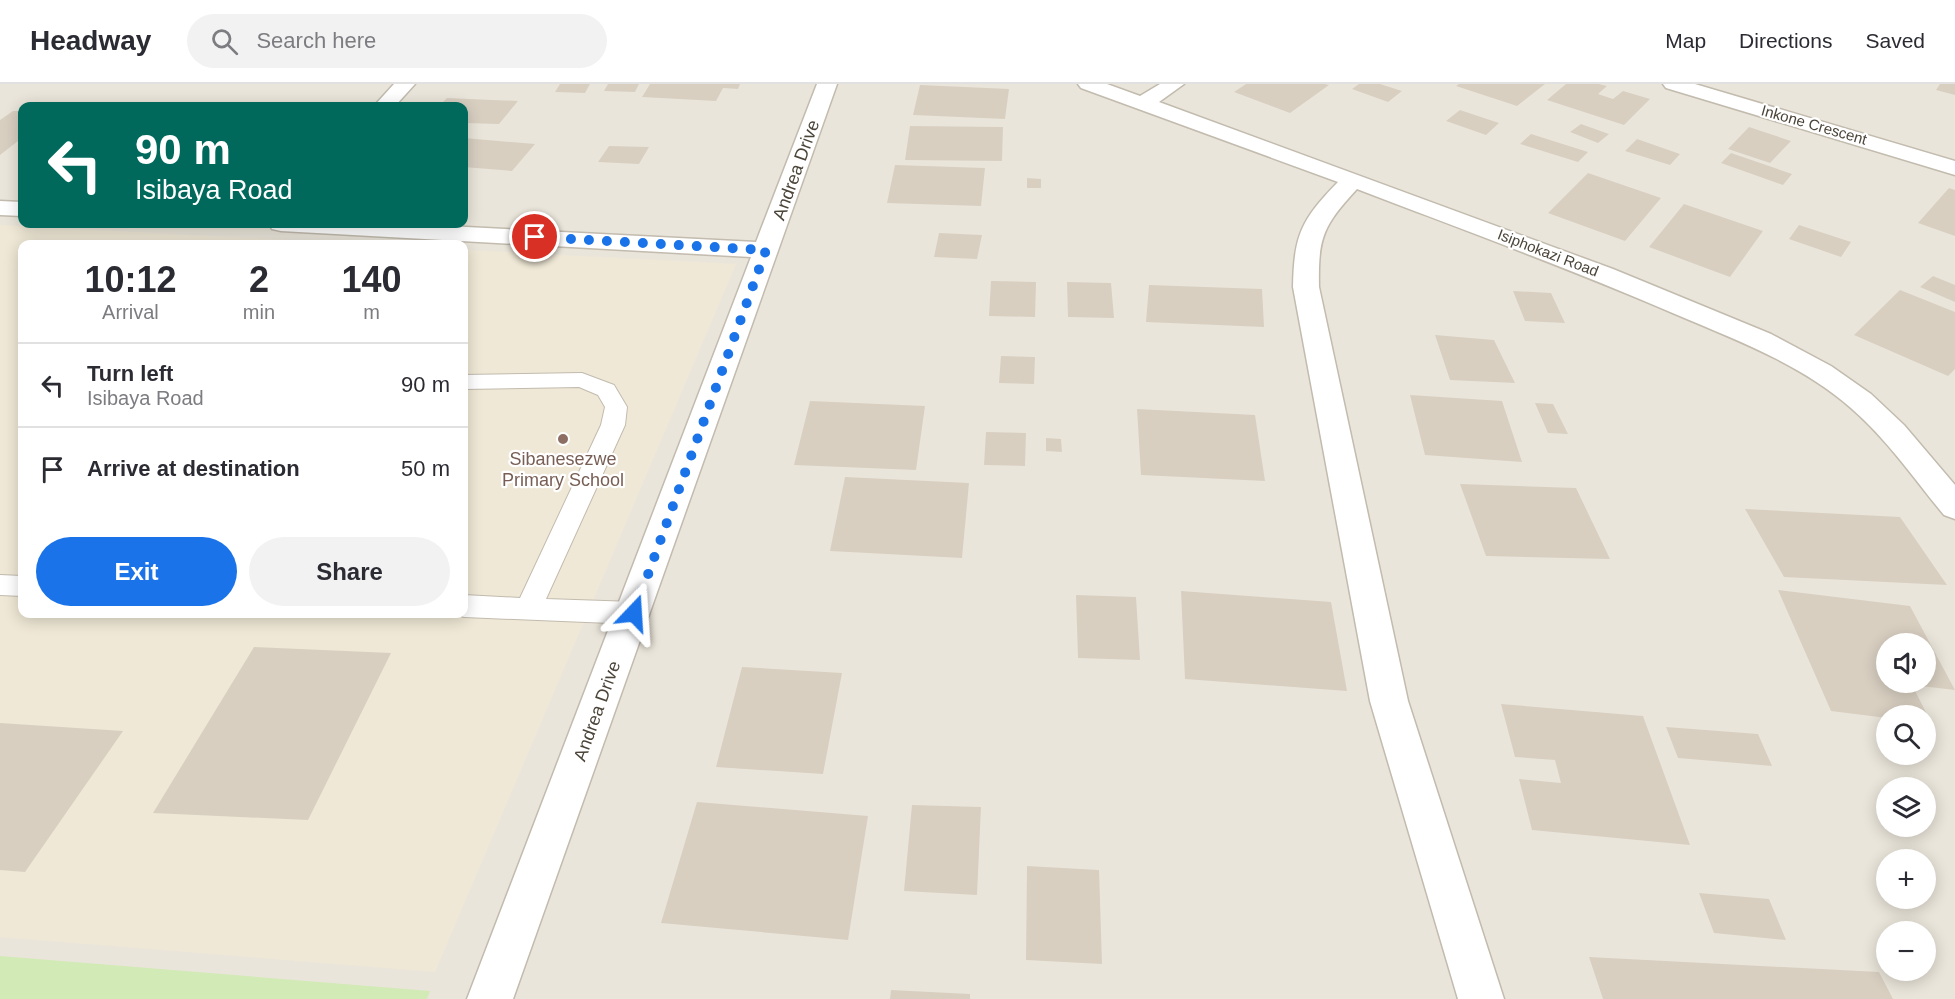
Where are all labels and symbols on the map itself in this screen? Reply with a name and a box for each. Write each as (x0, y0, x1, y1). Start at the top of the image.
street label: Inkone Crescent (1759, 101, 1870, 148)
street label: Andrea Drive (769, 117, 823, 223)
pin (509, 211, 560, 262)
street label: Isiphokazi Road (1495, 225, 1601, 280)
marker: Sibanesezwe Primary School (556, 432, 570, 446)
place label: Sibanesezwe Primary School (502, 449, 624, 490)
position arrow (602, 581, 666, 645)
street label: Andrea Drive (570, 658, 624, 764)

